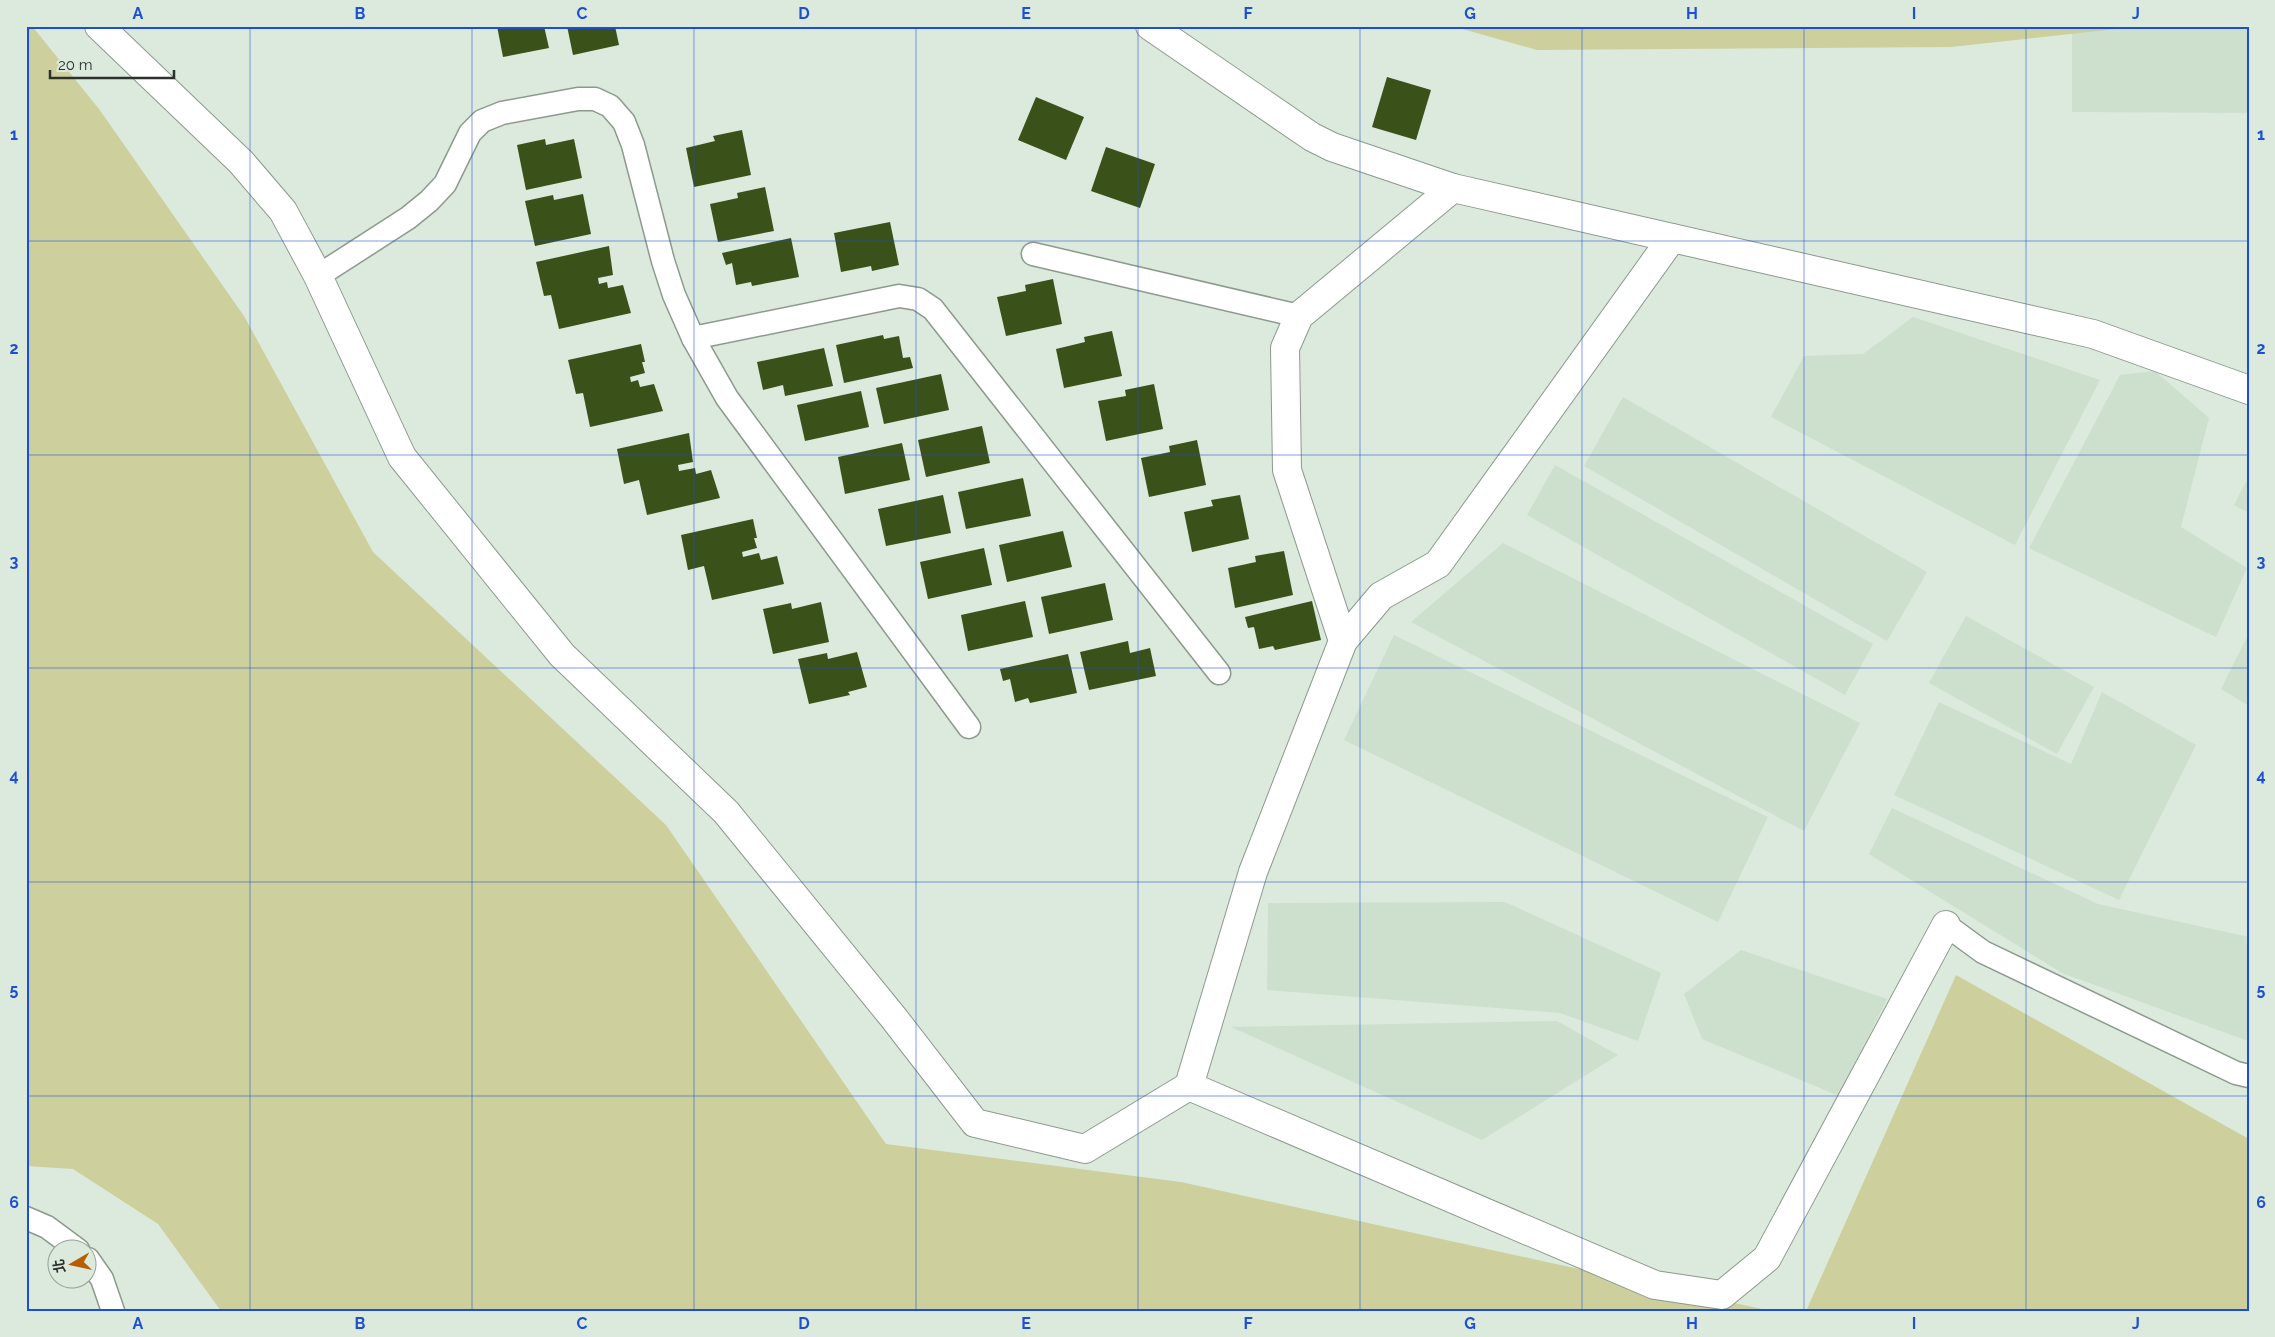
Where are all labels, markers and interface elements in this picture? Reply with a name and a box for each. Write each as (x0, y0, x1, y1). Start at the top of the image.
text: A (133, 4, 144, 23)
text: B (355, 4, 366, 23)
text: C (577, 4, 588, 23)
text: D (798, 4, 810, 23)
text: E (1021, 4, 1031, 23)
text: F (1243, 4, 1253, 23)
text: G (1464, 4, 1476, 23)
text: H (1686, 4, 1698, 23)
text: I (1912, 4, 1916, 23)
text: J (2132, 4, 2140, 23)
scale bar (50, 48, 174, 80)
text: 20 m (58, 56, 93, 74)
text: 1 (10, 125, 18, 144)
text: 1 (2257, 125, 2265, 144)
text: 2 (9, 339, 19, 358)
text: 2 (2256, 339, 2266, 358)
text: 3 (10, 552, 19, 571)
text: 3 (2257, 552, 2266, 571)
text: 4 (9, 766, 19, 785)
text: 4 (2256, 766, 2266, 785)
text: 5 (10, 980, 19, 999)
text: 5 (2257, 980, 2266, 999)
text: 6 (9, 1193, 19, 1212)
text: 6 (2256, 1193, 2266, 1212)
north arrow (48, 1240, 98, 1290)
text: 北 (50, 1258, 68, 1274)
text: A (133, 1314, 144, 1333)
text: B (355, 1314, 366, 1333)
text: C (577, 1314, 588, 1333)
text: D (798, 1314, 810, 1333)
text: E (1021, 1314, 1031, 1333)
text: F (1243, 1314, 1253, 1333)
text: G (1464, 1314, 1476, 1333)
text: H (1686, 1314, 1698, 1333)
text: I (1912, 1314, 1916, 1333)
text: J (2132, 1314, 2140, 1333)

